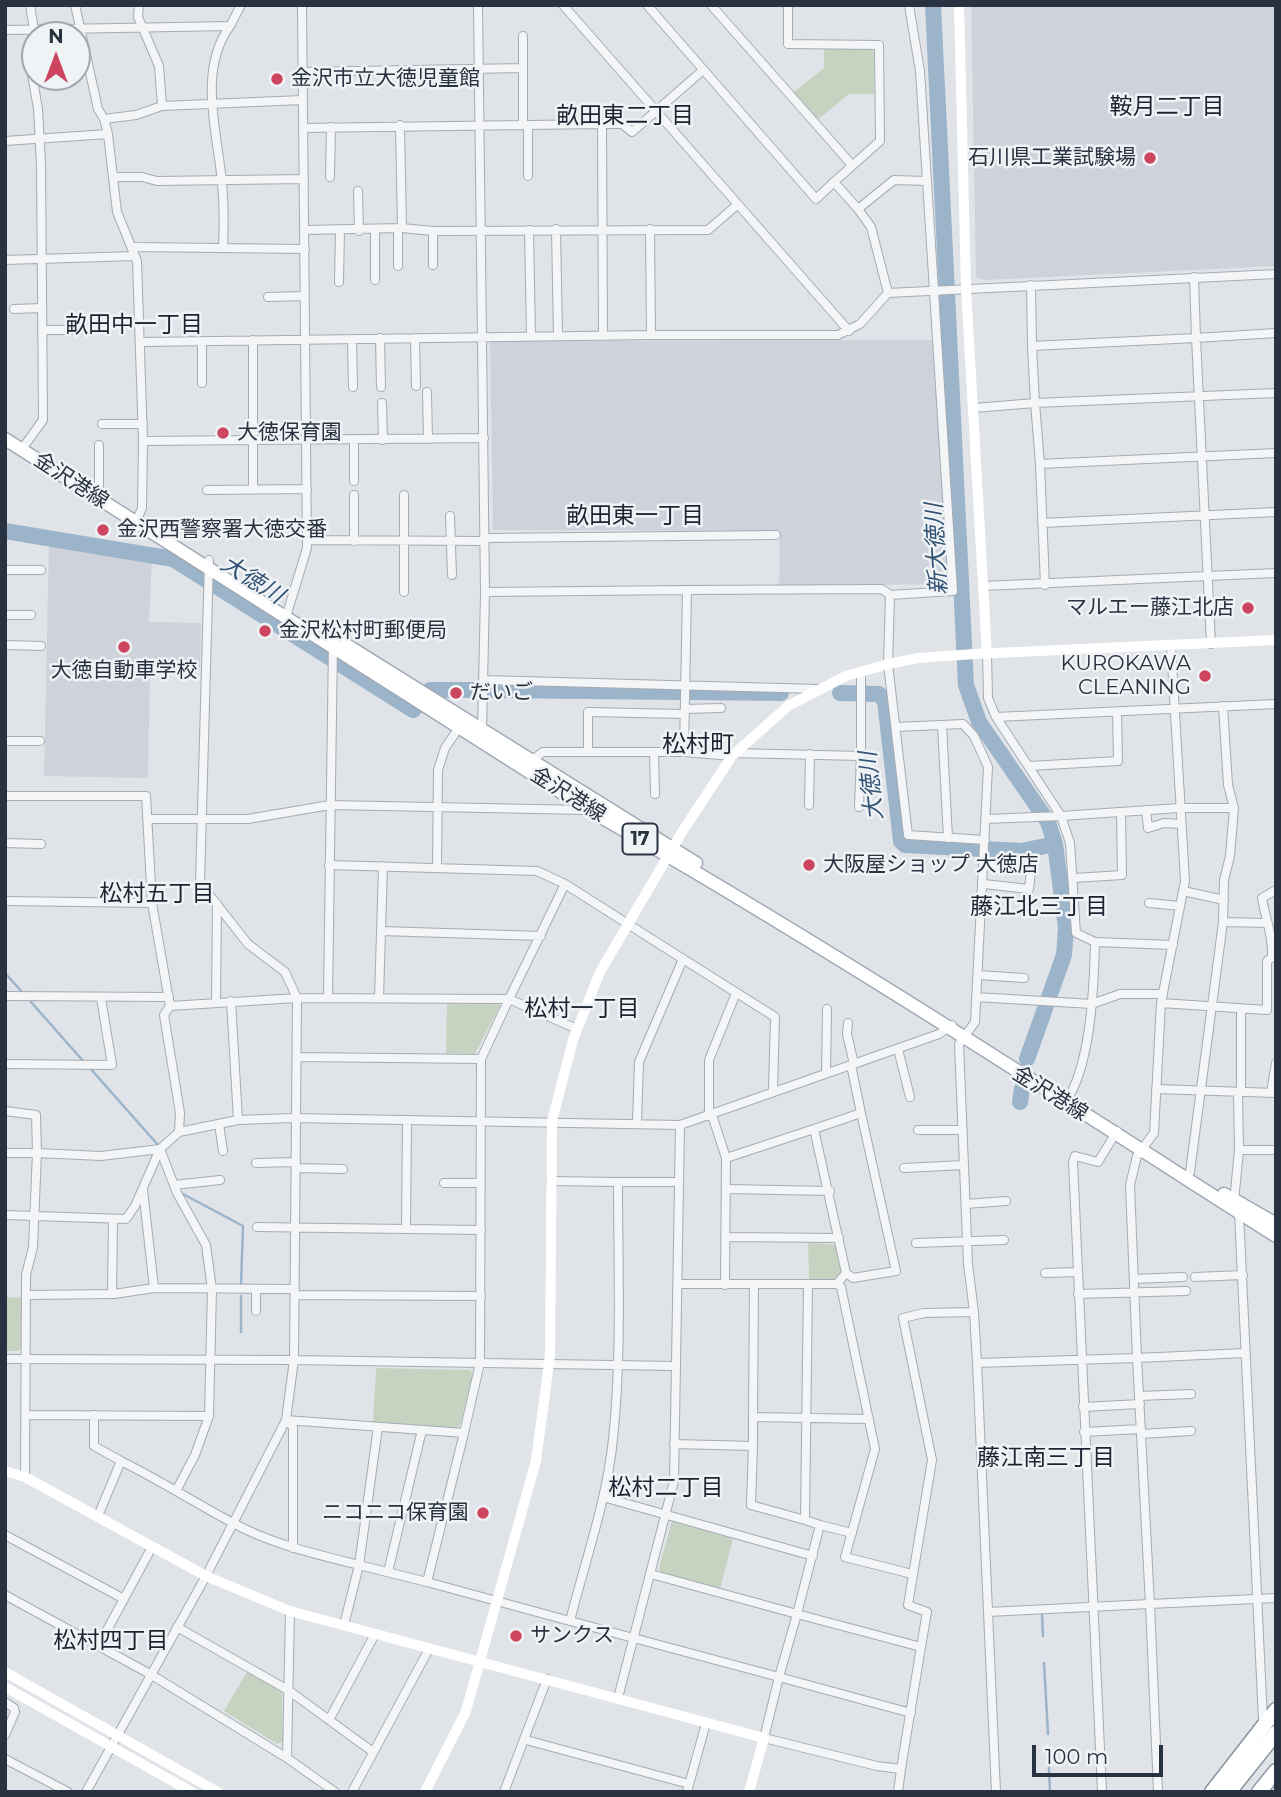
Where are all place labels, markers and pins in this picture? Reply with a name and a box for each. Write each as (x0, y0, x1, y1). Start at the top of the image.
place label: 金沢市立大徳児童館 (291, 66, 480, 92)
marker: 金沢市立大徳児童館 (269, 71, 285, 87)
place label: 石川県工業試験場 (968, 145, 1136, 171)
marker: 石川県工業試験場 (1142, 150, 1158, 166)
place label: 大徳保育園 (237, 420, 342, 446)
marker: 大徳保育園 (215, 425, 231, 441)
place label: 金沢西警察署大徳交番 (117, 517, 327, 543)
marker: 金沢西警察署大徳交番 (95, 522, 111, 538)
place label: マルエー藤江北店 (1066, 595, 1234, 621)
marker: マルエー藤江北店 (1240, 600, 1256, 616)
place label: 金沢松村町郵便局 (279, 618, 447, 644)
marker: 金沢松村町郵便局 (257, 623, 273, 639)
marker: 大徳自動車学校 (116, 639, 132, 655)
place label: KUROKAWA CLEANING (1061, 651, 1191, 701)
place label: 大徳自動車学校 (51, 658, 197, 684)
marker: KUROKAWA CLEANING (1197, 668, 1213, 684)
place label: だいご (470, 680, 533, 706)
marker: だいご (448, 685, 464, 701)
place label: 大阪屋ショップ 大徳店 (823, 852, 1039, 878)
marker: 大阪屋ショップ 大徳店 (801, 857, 817, 873)
place label: ニコニコ保育園 (322, 1500, 469, 1526)
marker: ニコニコ保育園 (475, 1505, 491, 1521)
place label: サンクス (530, 1623, 614, 1649)
marker: サンクス (508, 1628, 524, 1644)

